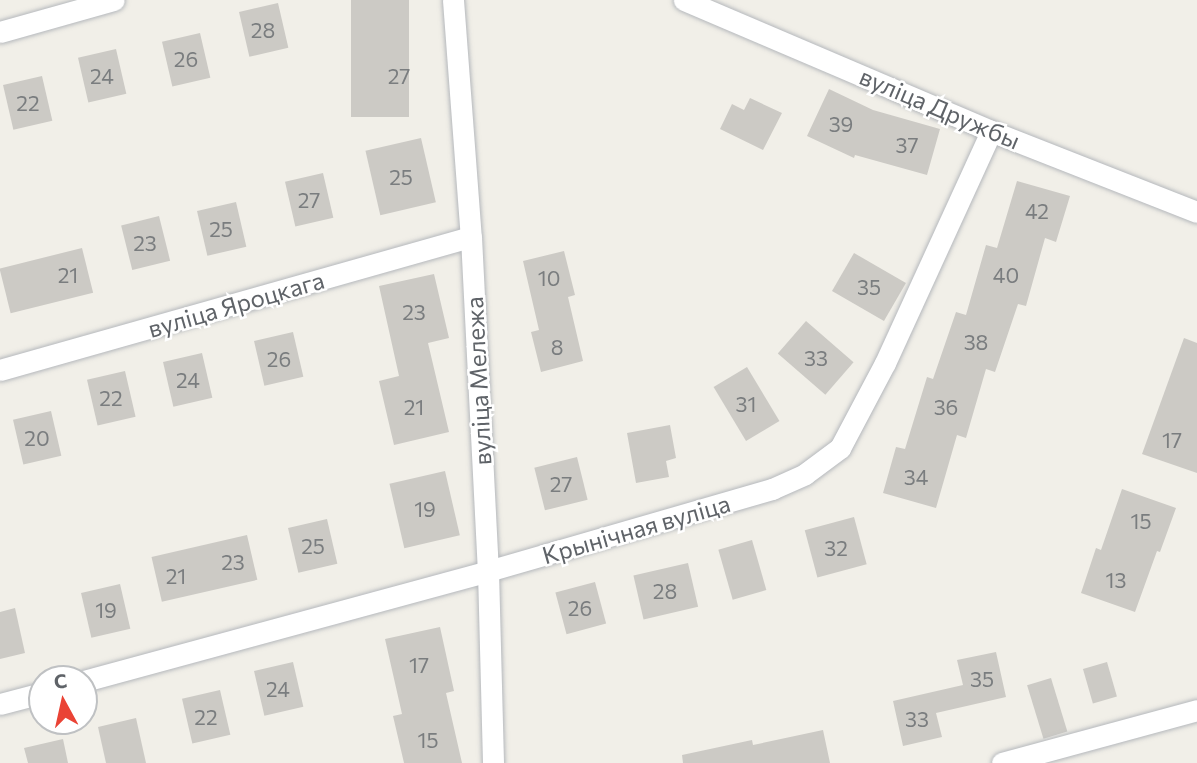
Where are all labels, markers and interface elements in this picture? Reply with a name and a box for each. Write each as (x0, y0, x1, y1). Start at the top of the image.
house number: 28 (251, 17, 275, 43)
house number: 26 (174, 46, 198, 72)
street label: вуліца Дружбы (856, 61, 1024, 155)
house number: 24 (90, 63, 114, 89)
house number: 27 (388, 63, 410, 89)
house number: 22 (16, 90, 40, 116)
house number: 39 (829, 111, 853, 137)
house number: 37 (896, 132, 918, 158)
house number: 25 (389, 164, 413, 190)
house number: 27 (298, 187, 320, 213)
house number: 42 (1025, 198, 1049, 224)
house number: 25 (209, 216, 233, 242)
house number: 23 (133, 230, 157, 256)
house number: 21 (58, 262, 78, 288)
house number: 40 (993, 262, 1019, 288)
street label: вуліца Яроцкага (145, 265, 327, 343)
house number: 10 (538, 265, 560, 291)
house number: 35 (857, 274, 881, 300)
street label: вуліца Мележа (459, 296, 497, 466)
house number: 23 (402, 299, 426, 325)
house number: 38 (964, 329, 988, 355)
house number: 8 (551, 334, 563, 360)
house number: 33 (804, 345, 828, 371)
house number: 26 (267, 346, 291, 372)
house number: 24 (176, 367, 200, 393)
house number: 22 (99, 385, 123, 411)
house number: 31 (736, 391, 756, 417)
house number: 21 (404, 394, 424, 420)
house number: 36 (934, 394, 958, 420)
house number: 20 (24, 425, 50, 451)
house number: 17 (1162, 427, 1182, 453)
house number: 34 (904, 464, 928, 490)
house number: 27 (550, 471, 572, 497)
street label: Крынічная вуліца (539, 488, 733, 570)
house number: 19 (414, 496, 436, 522)
house number: 15 (1130, 508, 1152, 534)
house number: 25 (301, 533, 325, 559)
house number: 32 (824, 535, 848, 561)
house number: 23 (221, 549, 245, 575)
house number: 21 (166, 563, 186, 589)
house number: 13 (1106, 567, 1126, 593)
house number: 28 (653, 578, 677, 604)
house number: 26 (568, 595, 592, 621)
house number: 19 (95, 597, 117, 623)
house number: 17 (409, 652, 429, 678)
north arrow (28, 665, 98, 735)
house number: 35 (970, 666, 994, 692)
text: С (52, 668, 68, 693)
house number: 24 (266, 676, 290, 702)
house number: 22 (194, 704, 218, 730)
house number: 33 (905, 706, 929, 732)
house number: 15 (417, 727, 439, 753)

